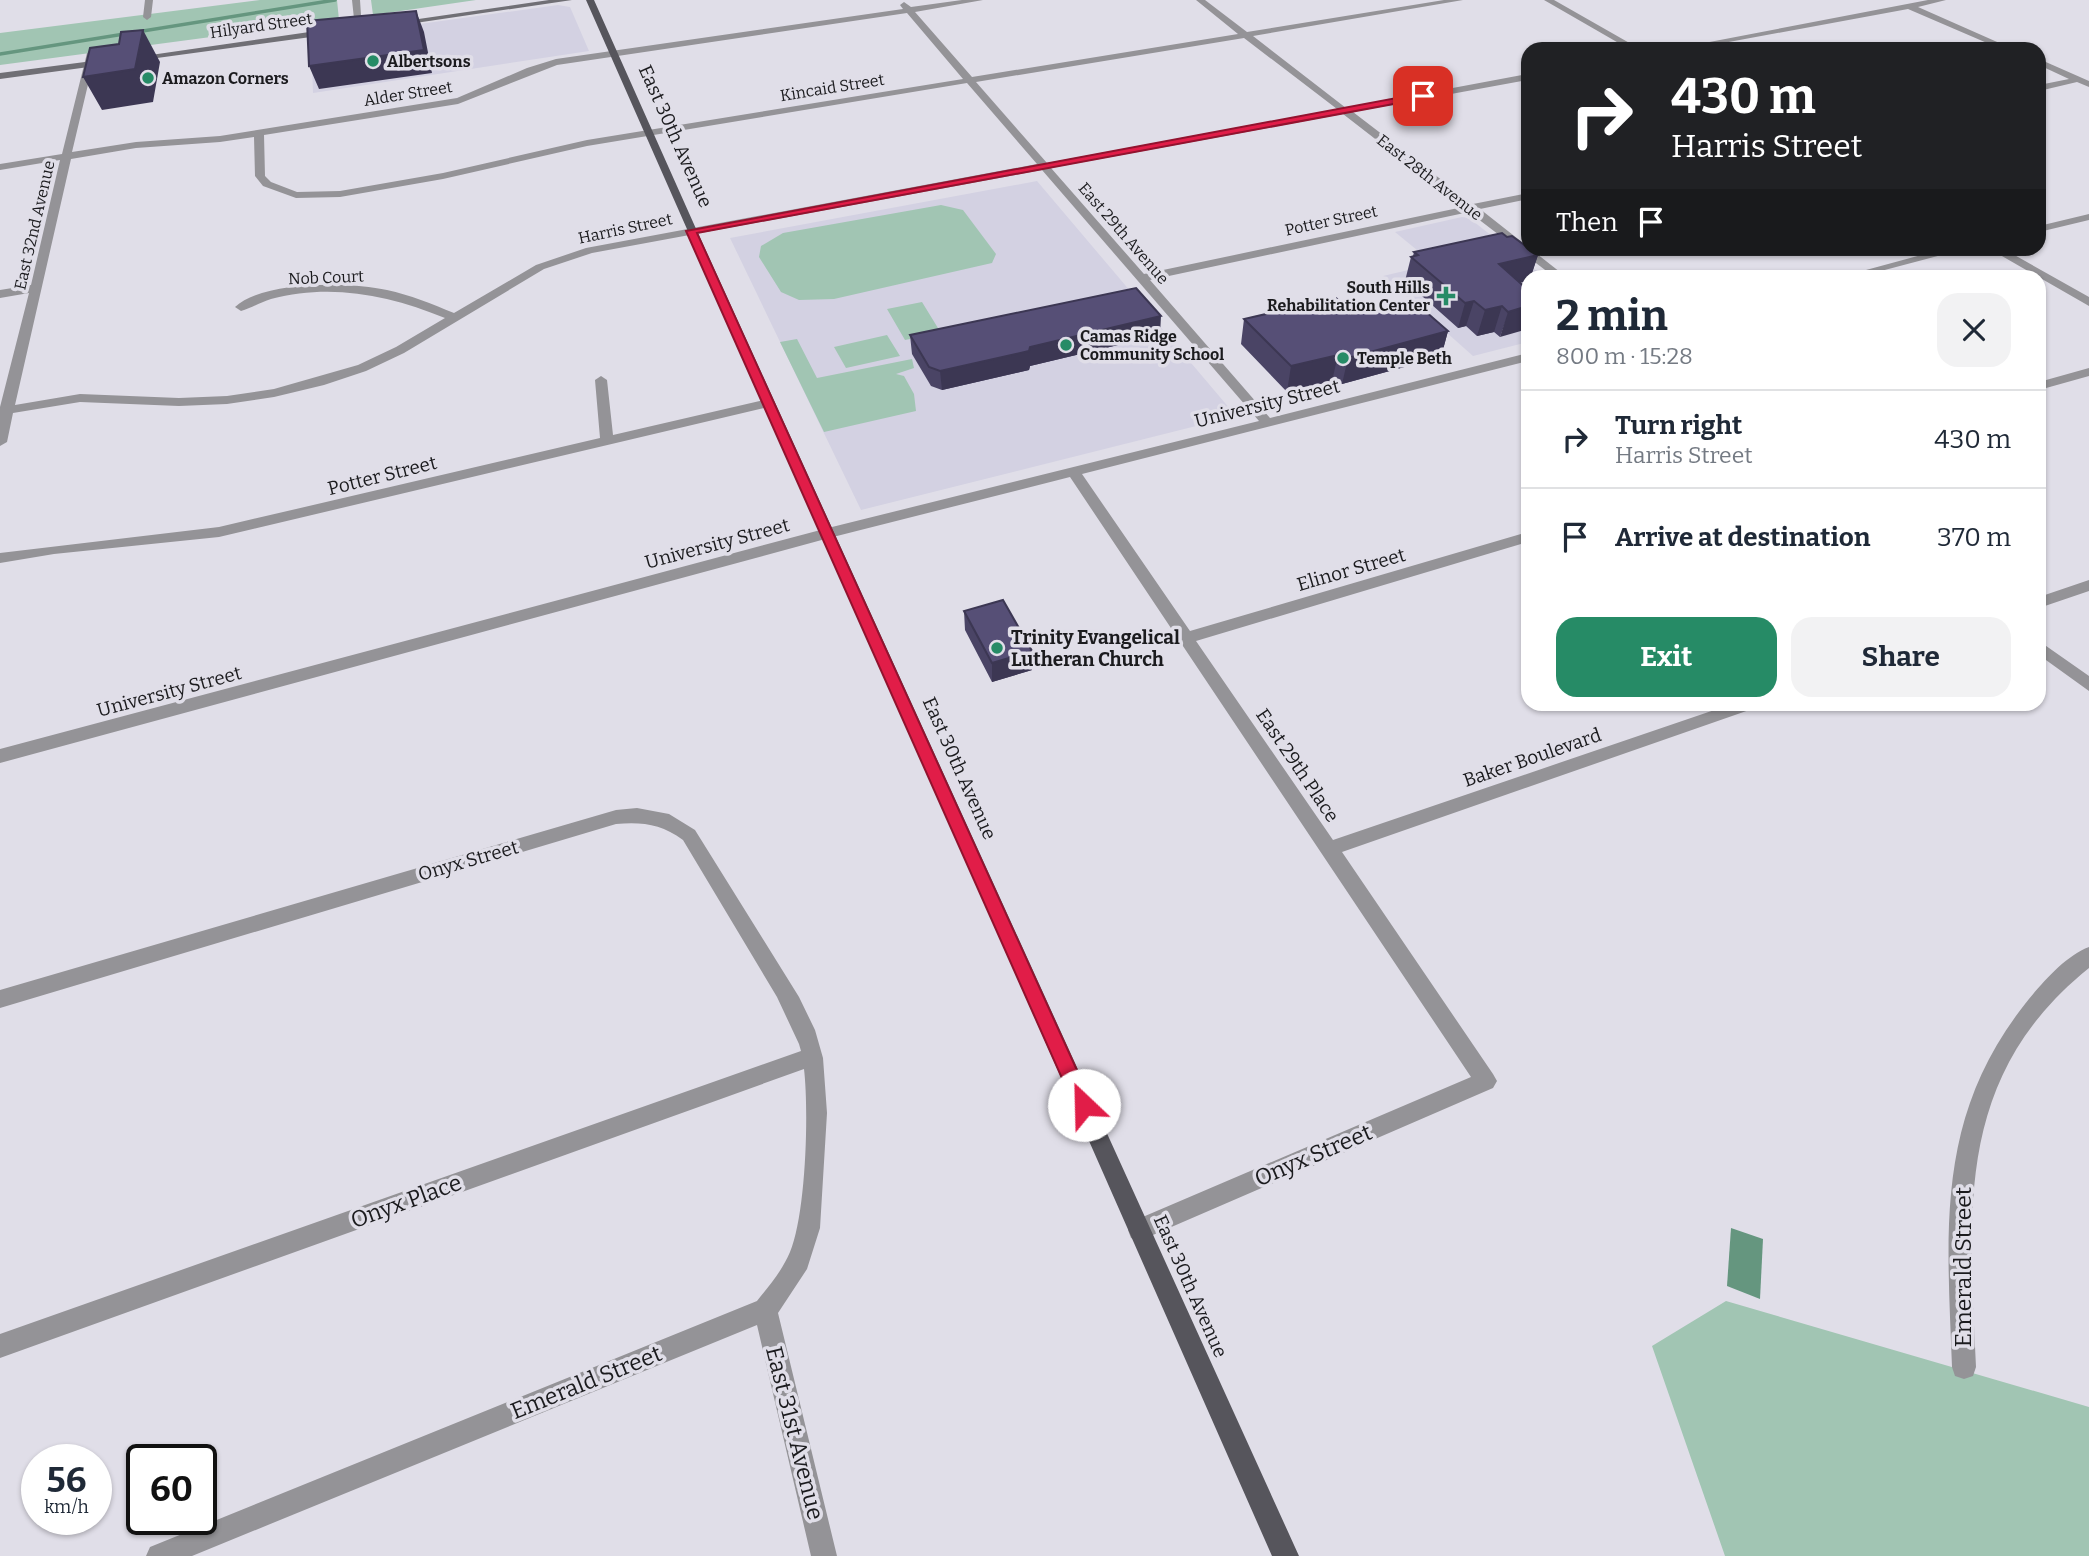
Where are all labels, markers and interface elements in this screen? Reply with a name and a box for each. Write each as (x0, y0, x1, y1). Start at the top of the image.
street label: Hilyard Street (209, 9, 314, 42)
place label: Albertsons (387, 52, 471, 71)
marker: Albertsons (365, 53, 381, 69)
street label: East 30th Avenue (634, 61, 717, 211)
pin (1393, 66, 1453, 126)
text: 430 m (1671, 67, 1816, 126)
place label: Amazon Corners (162, 69, 289, 88)
marker: Amazon Corners (140, 70, 156, 86)
street label: Kincaid Street (779, 70, 886, 105)
icon: right (1556, 70, 1647, 161)
street label: Alder Street (362, 77, 454, 110)
icon: arrive (1404, 77, 1442, 115)
text: Harris Street (1671, 127, 1862, 165)
street label: East 28th Avenue (1373, 130, 1486, 224)
street label: East 32nd Avenue (10, 159, 59, 292)
street label: East 29th Avenue (1074, 179, 1173, 288)
street label: Potter Street (1283, 201, 1379, 240)
icon: arrive (1632, 203, 1670, 241)
text: Then (1556, 207, 1618, 238)
street label: Harris Street (576, 209, 674, 248)
street label: Nob Court (288, 267, 365, 288)
place label: South Hills Rehabilitation Center (1267, 278, 1430, 315)
marker: South Hills Rehabilitation Center (1436, 286, 1456, 306)
text: 2 min (1556, 291, 1668, 341)
button: close (1937, 293, 2011, 367)
place label: Camas Ridge Community School (1080, 327, 1224, 364)
marker: Camas Ridge Community School (1058, 337, 1074, 353)
text: 800 m · 15:28 (1556, 342, 1693, 370)
place label: Temple Beth (1357, 349, 1452, 368)
marker: Temple Beth (1335, 350, 1351, 366)
street label: University Street (1192, 374, 1342, 433)
text: Turn right (1615, 410, 1742, 441)
icon: right (1556, 420, 1594, 458)
text: 430 m (1934, 424, 2011, 455)
text: Harris Street (1615, 441, 1753, 469)
street label: Potter Street (325, 451, 439, 500)
street label: University Street (642, 513, 792, 574)
icon: arrive (1556, 518, 1594, 556)
text: Arrive at destination (1615, 522, 1870, 553)
text: 370 m (1937, 522, 2011, 553)
street label: Elinor Street (1294, 543, 1408, 596)
button: Exit (1556, 617, 1777, 697)
button: Share (1791, 617, 2011, 697)
place label: Trinity Evangelical Lutheran Church (1011, 626, 1180, 671)
marker: Trinity Evangelical Lutheran Church (989, 640, 1005, 656)
street label: University Street (94, 661, 244, 722)
street label: East 30th Avenue (918, 693, 1001, 843)
street label: East 29th Place (1251, 704, 1344, 826)
street label: Baker Boulevard (1460, 723, 1604, 792)
street label: Onyx Street (415, 835, 521, 886)
position arrow (1047, 1068, 1121, 1142)
street label: Onyx Street (1250, 1118, 1376, 1192)
street label: Onyx Place (347, 1168, 465, 1234)
street label: Emerald Street (1949, 1187, 1977, 1347)
street label: East 30th Avenue (1149, 1211, 1232, 1361)
street label: Emerald Street (506, 1339, 666, 1425)
street label: East 31st Avenue (760, 1343, 830, 1523)
speed limit sign: 60 (126, 1444, 217, 1535)
text: 56 (47, 1459, 86, 1501)
text: km/h (44, 1496, 89, 1518)

